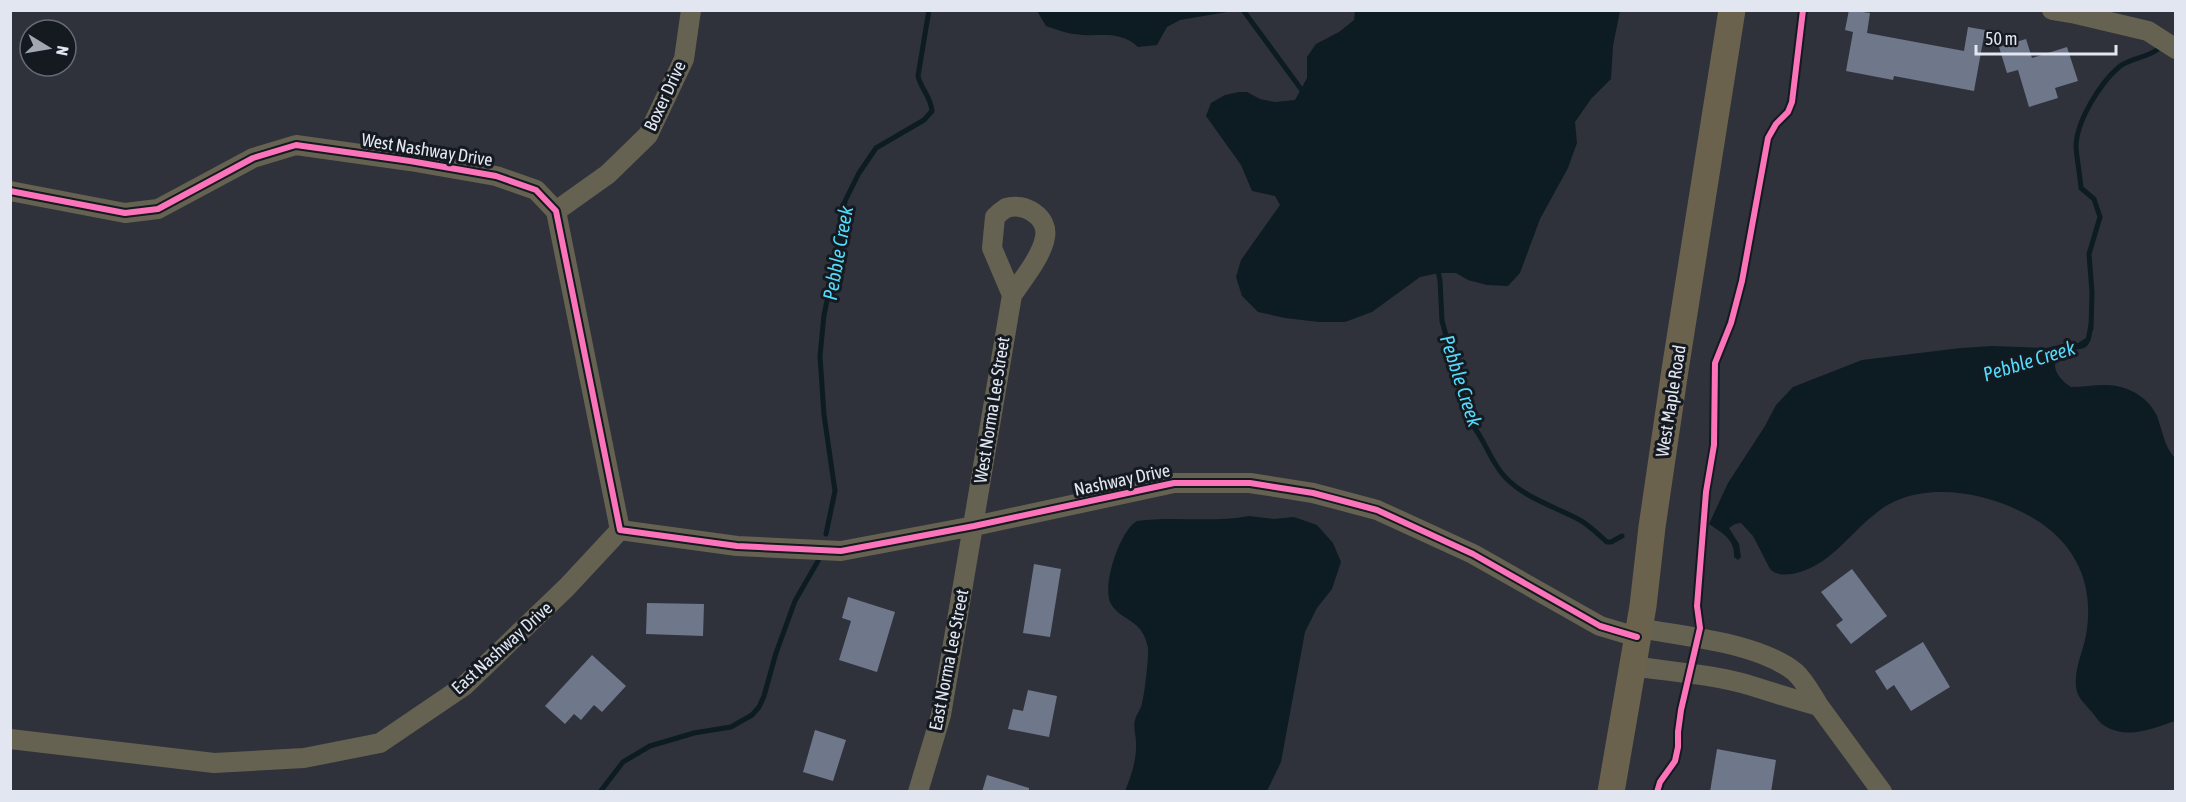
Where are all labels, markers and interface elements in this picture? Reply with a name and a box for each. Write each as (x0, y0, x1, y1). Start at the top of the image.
north arrow (18, 18, 78, 78)
scale bar (1976, 18, 2116, 56)
text: 50 m (1985, 28, 2017, 49)
text: N (53, 45, 72, 57)
street label: Boxer Drive (639, 57, 690, 134)
street label: West Nashway Drive (360, 129, 494, 170)
water label: Pebble Creek (818, 204, 857, 302)
water label: Pebble Creek (1436, 332, 1487, 430)
street label: West Norma Lee Street (970, 335, 1013, 485)
water label: Pebble Creek (1980, 336, 2078, 385)
street label: West Maple Road (1651, 343, 1690, 458)
street label: Nashway Drive (1072, 459, 1172, 500)
street label: East Norma Lee Street (925, 588, 972, 732)
street label: East Nashway Drive (447, 597, 556, 698)

